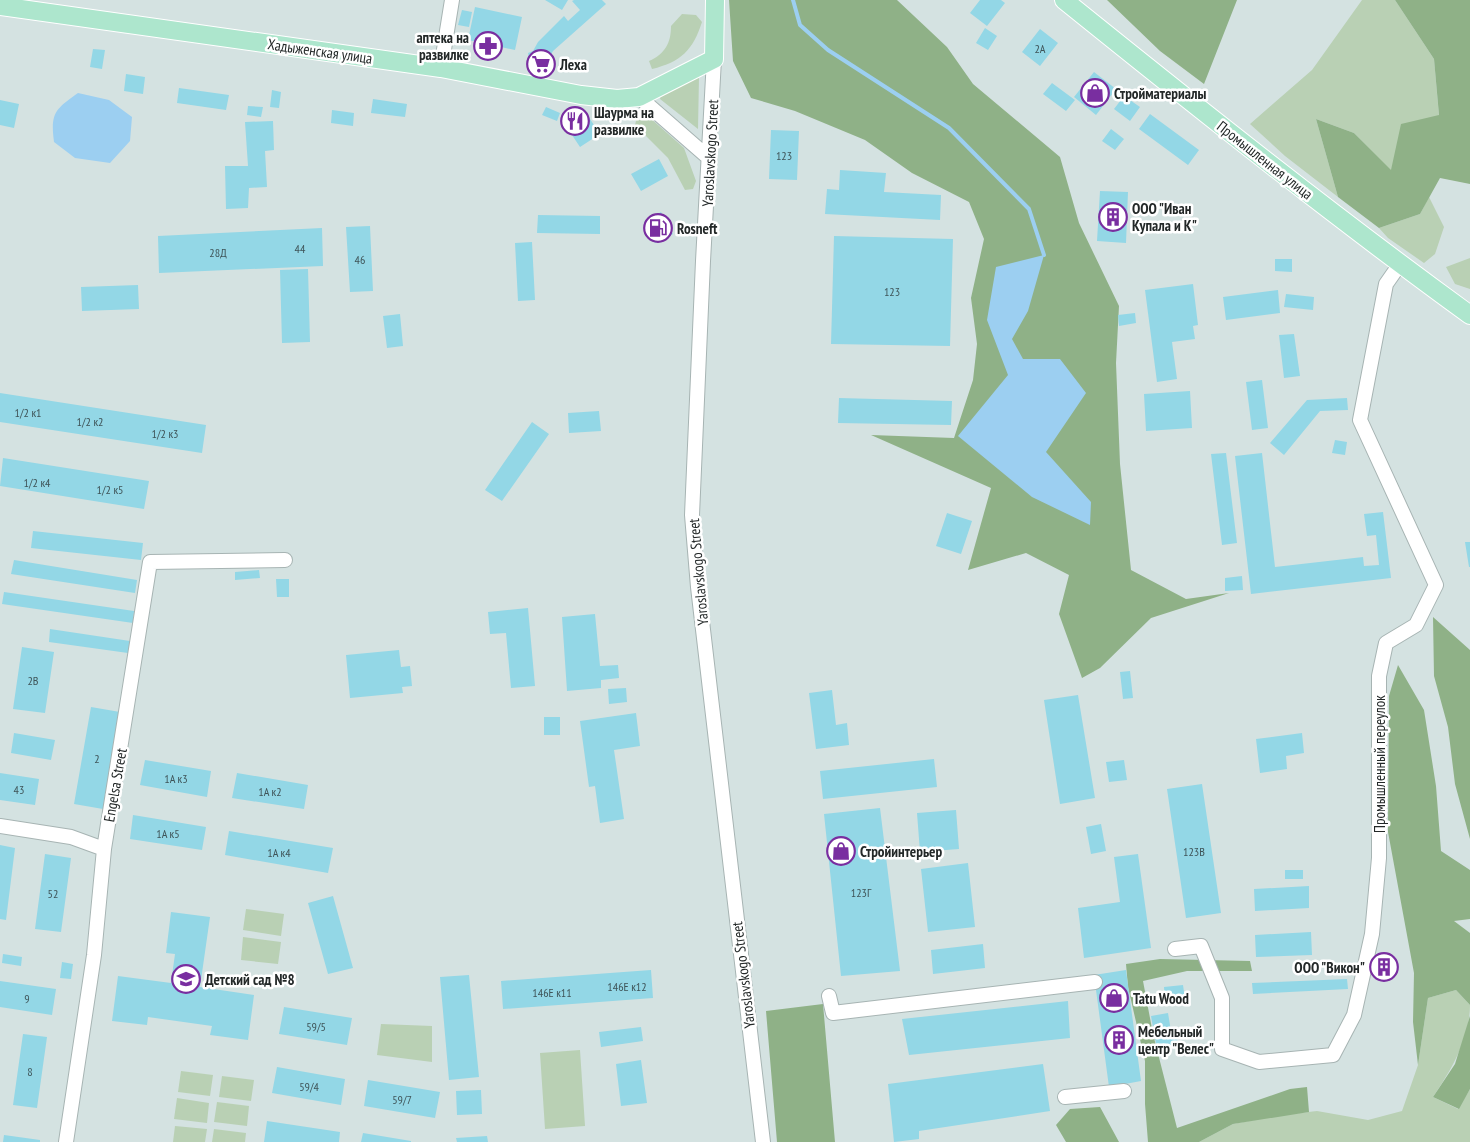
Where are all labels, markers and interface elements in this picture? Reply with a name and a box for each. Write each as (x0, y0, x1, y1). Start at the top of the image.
place label: аптека на развилке (416, 28, 469, 64)
pharmacy icon: аптека на развилке (473, 31, 503, 61)
street label: Хадыженская улица (266, 34, 374, 68)
house number: 2А (1034, 41, 1046, 56)
supermarket icon: Леха (526, 49, 556, 79)
place label: Леха (559, 55, 587, 74)
shop icon: Стройматериалы (1080, 78, 1110, 108)
place label: Стройматериалы (1114, 84, 1206, 103)
street label: Yaroslavskogo Street (698, 99, 722, 207)
place label: Шаурма на развилке (594, 103, 654, 139)
restaurant icon: Шаурма на развилке (560, 106, 590, 136)
street label: Промышленная улица (1213, 117, 1317, 203)
house number: 123 (776, 148, 792, 163)
place label: ООО "Иван Купала и К" (1132, 199, 1197, 235)
building icon: ООО "Иван Купала и К" (1098, 202, 1128, 232)
fuel station icon: Rosneft (643, 213, 673, 243)
place label: Rosneft (677, 219, 718, 238)
house number: 44 (295, 241, 306, 256)
house number: 28Д (209, 245, 227, 260)
house number: 46 (355, 252, 365, 267)
house number: 123 (884, 284, 900, 299)
house number: 1/2 к1 (15, 405, 41, 420)
house number: 1/2 к2 (77, 414, 103, 429)
house number: 1/2 к3 (152, 426, 178, 441)
house number: 1/2 к4 (24, 475, 51, 490)
house number: 1/2 к5 (97, 482, 123, 497)
street label: Yaroslavskogo Street (684, 518, 712, 626)
house number: 2В (27, 673, 39, 688)
street label: Промышленный переулок (1370, 695, 1389, 833)
street label: Engelsa Street (99, 747, 131, 823)
house number: 2 (94, 751, 100, 766)
house number: 1А к3 (164, 771, 188, 786)
house number: 43 (14, 782, 24, 797)
house number: 1А к2 (258, 784, 282, 799)
house number: 1А к5 (156, 826, 180, 841)
shop icon: Стройинтерьер (826, 836, 856, 866)
place label: Стройинтерьер (860, 842, 942, 861)
house number: 123В (1183, 844, 1205, 859)
house number: 1А к4 (267, 845, 291, 860)
house number: 123Г (851, 885, 872, 900)
house number: 52 (48, 886, 58, 901)
street label: Yaroslavskogo Street (727, 921, 759, 1029)
building icon: ООО "Викон" (1369, 952, 1399, 982)
place label: ООО "Викон" (1294, 958, 1365, 977)
school or university icon: Детский сад №8 (171, 964, 201, 994)
place label: Детский сад №8 (205, 970, 295, 989)
house number: 146Е к12 (607, 979, 647, 994)
shop icon: Tatu Wood (1099, 983, 1129, 1013)
house number: 146Е к11 (532, 985, 572, 1000)
place label: Tatu Wood (1133, 989, 1189, 1008)
house number: 9 (24, 991, 30, 1006)
house number: 59/5 (306, 1019, 326, 1034)
place label: Мебельный центр "Велес" (1138, 1022, 1214, 1058)
building icon: Мебельный центр "Велес" (1104, 1025, 1134, 1055)
house number: 8 (27, 1064, 33, 1079)
house number: 59/4 (299, 1079, 319, 1094)
house number: 59/7 (392, 1092, 412, 1107)

